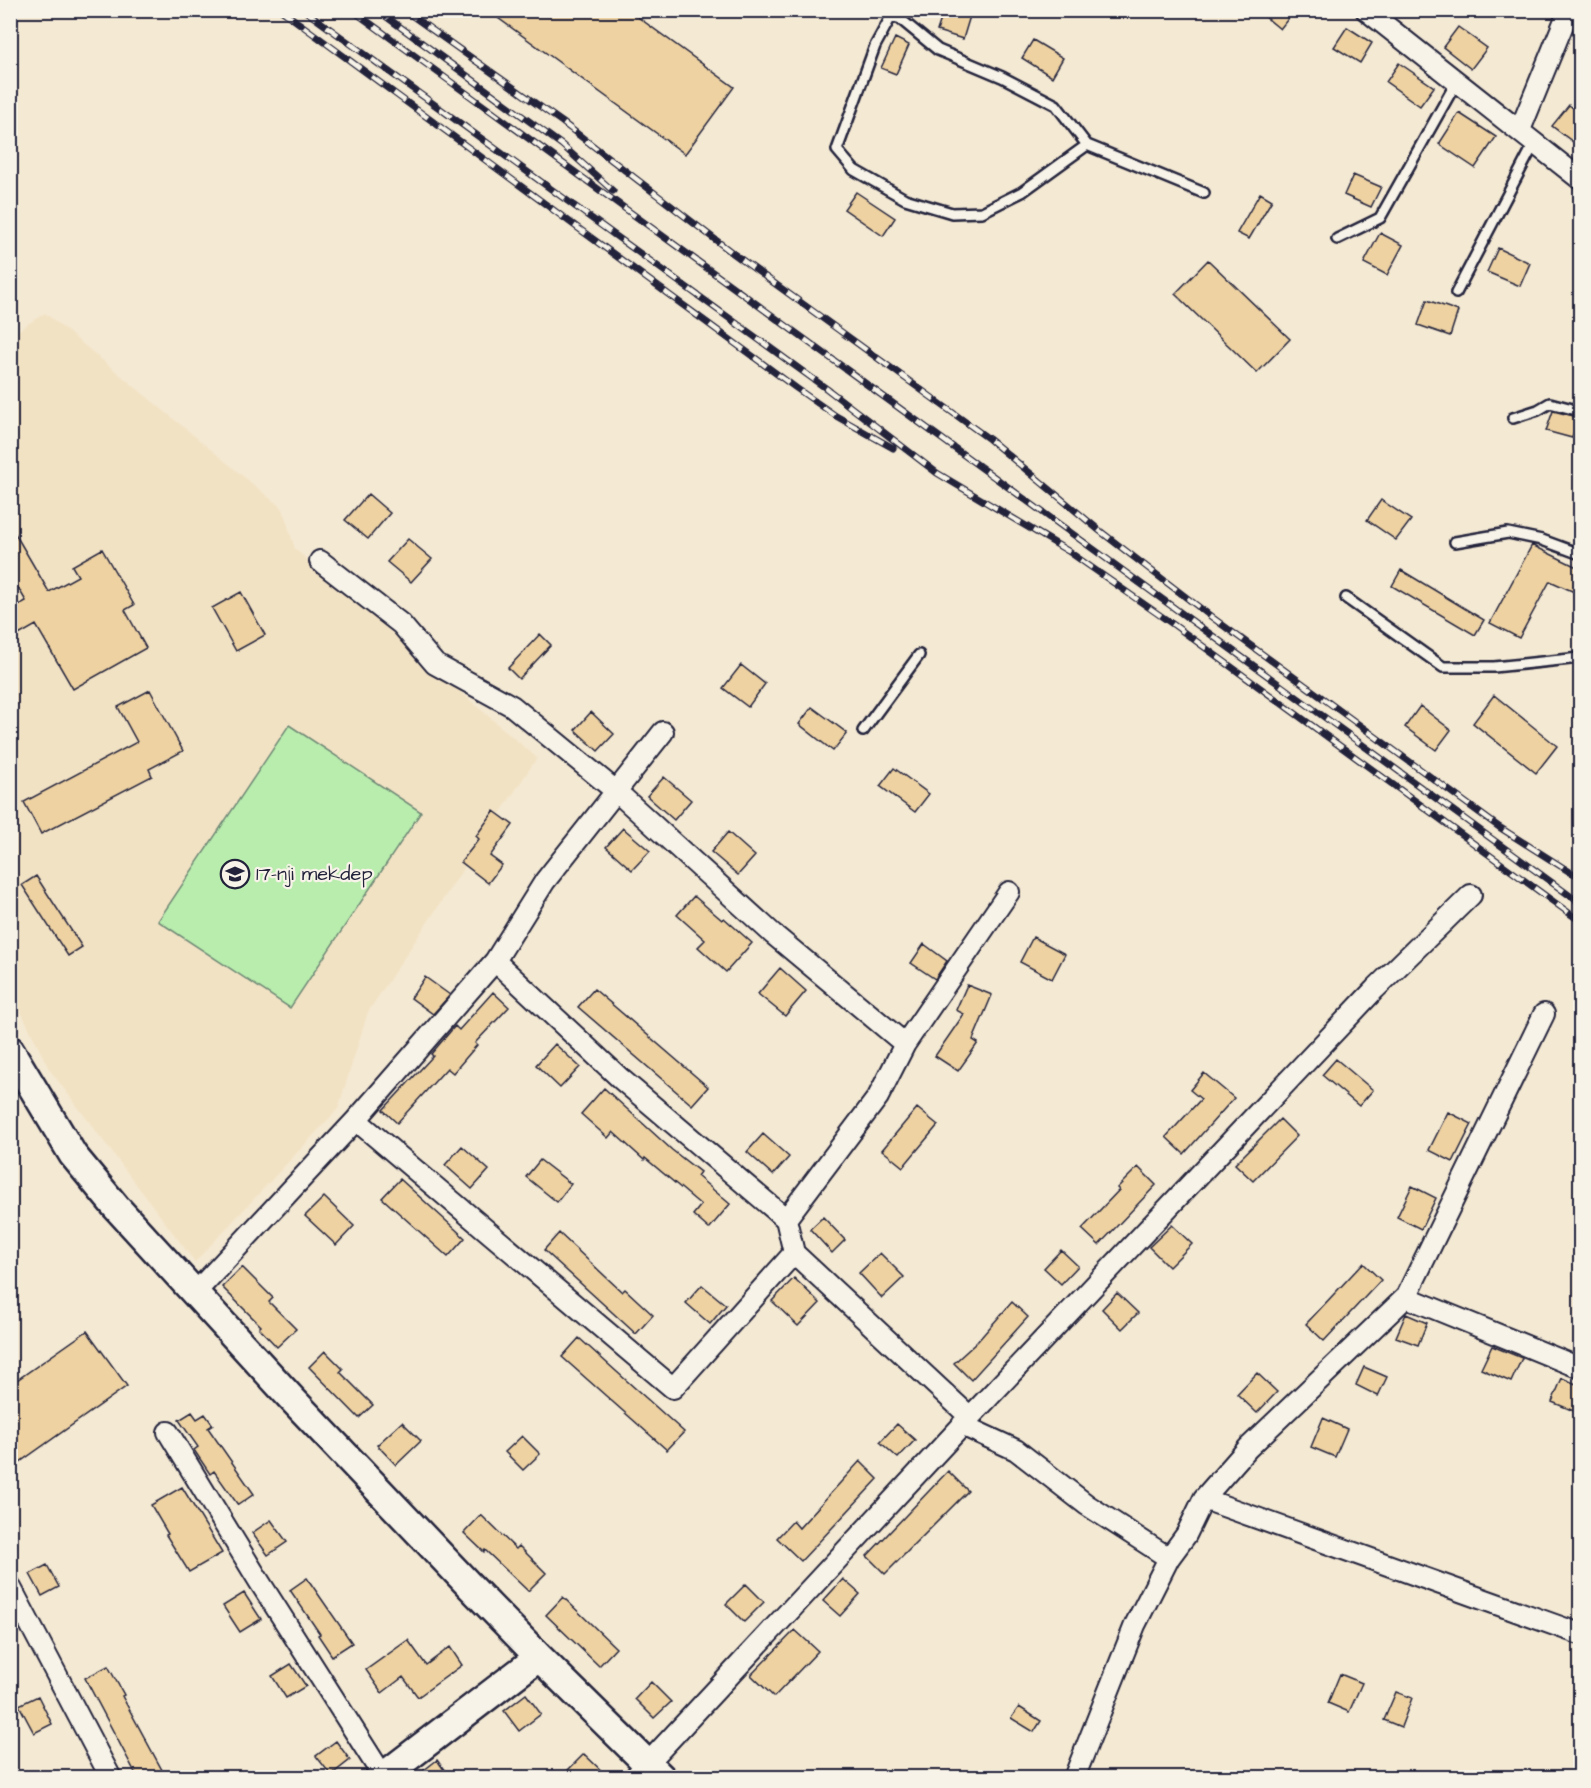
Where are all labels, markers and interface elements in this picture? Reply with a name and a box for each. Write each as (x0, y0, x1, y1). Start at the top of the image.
school or university icon: 17-nji mekdep (219, 858, 251, 890)
place label: 17-nji mekdep (256, 860, 373, 888)

